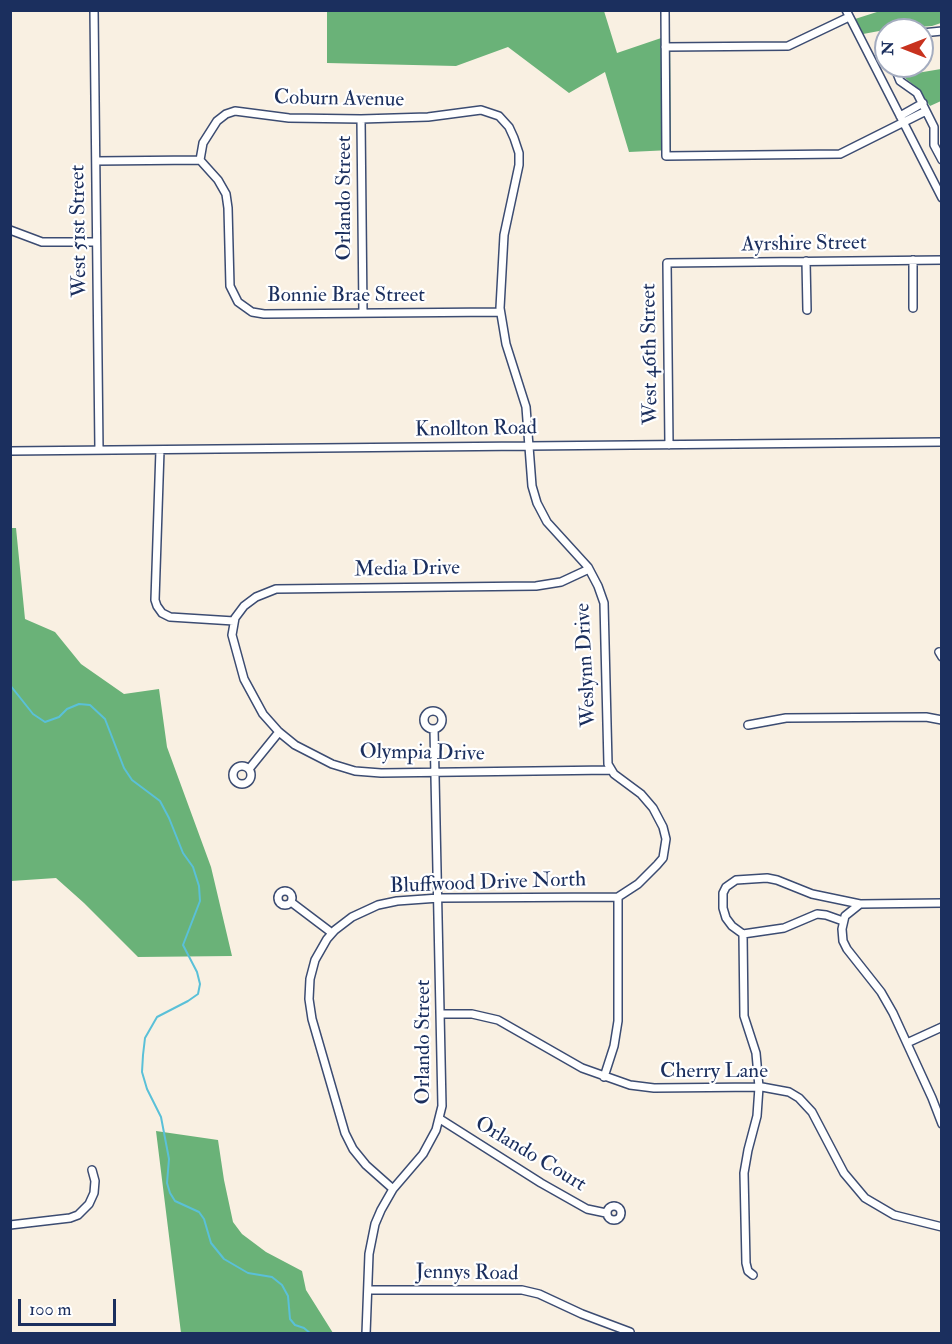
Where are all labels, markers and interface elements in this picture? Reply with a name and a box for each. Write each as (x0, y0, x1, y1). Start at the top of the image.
north arrow (874, 18, 934, 78)
text: N (878, 41, 898, 55)
street label: Coburn Avenue (274, 86, 404, 114)
street label: Orlando Street (332, 135, 358, 261)
street label: West 51st Street (66, 165, 94, 297)
street label: Ayrshire Street (741, 231, 867, 259)
street label: Bonnie Brae Street (267, 283, 425, 309)
street label: West 46th Street (637, 283, 665, 425)
street label: Knollton Road (415, 416, 537, 444)
street label: Media Drive (354, 556, 460, 584)
street label: Weslynn Drive (571, 602, 603, 728)
street label: Olympia Drive (359, 740, 485, 768)
street label: Bluffwood Drive North (390, 868, 586, 900)
street label: Orlando Street (411, 979, 437, 1105)
street label: Cherry Lane (660, 1059, 768, 1085)
street label: Orlando Court (470, 1112, 590, 1198)
street label: Jennys Road (415, 1261, 519, 1287)
scale bar (21, 1287, 118, 1325)
text: 100 m (29, 1298, 72, 1321)

